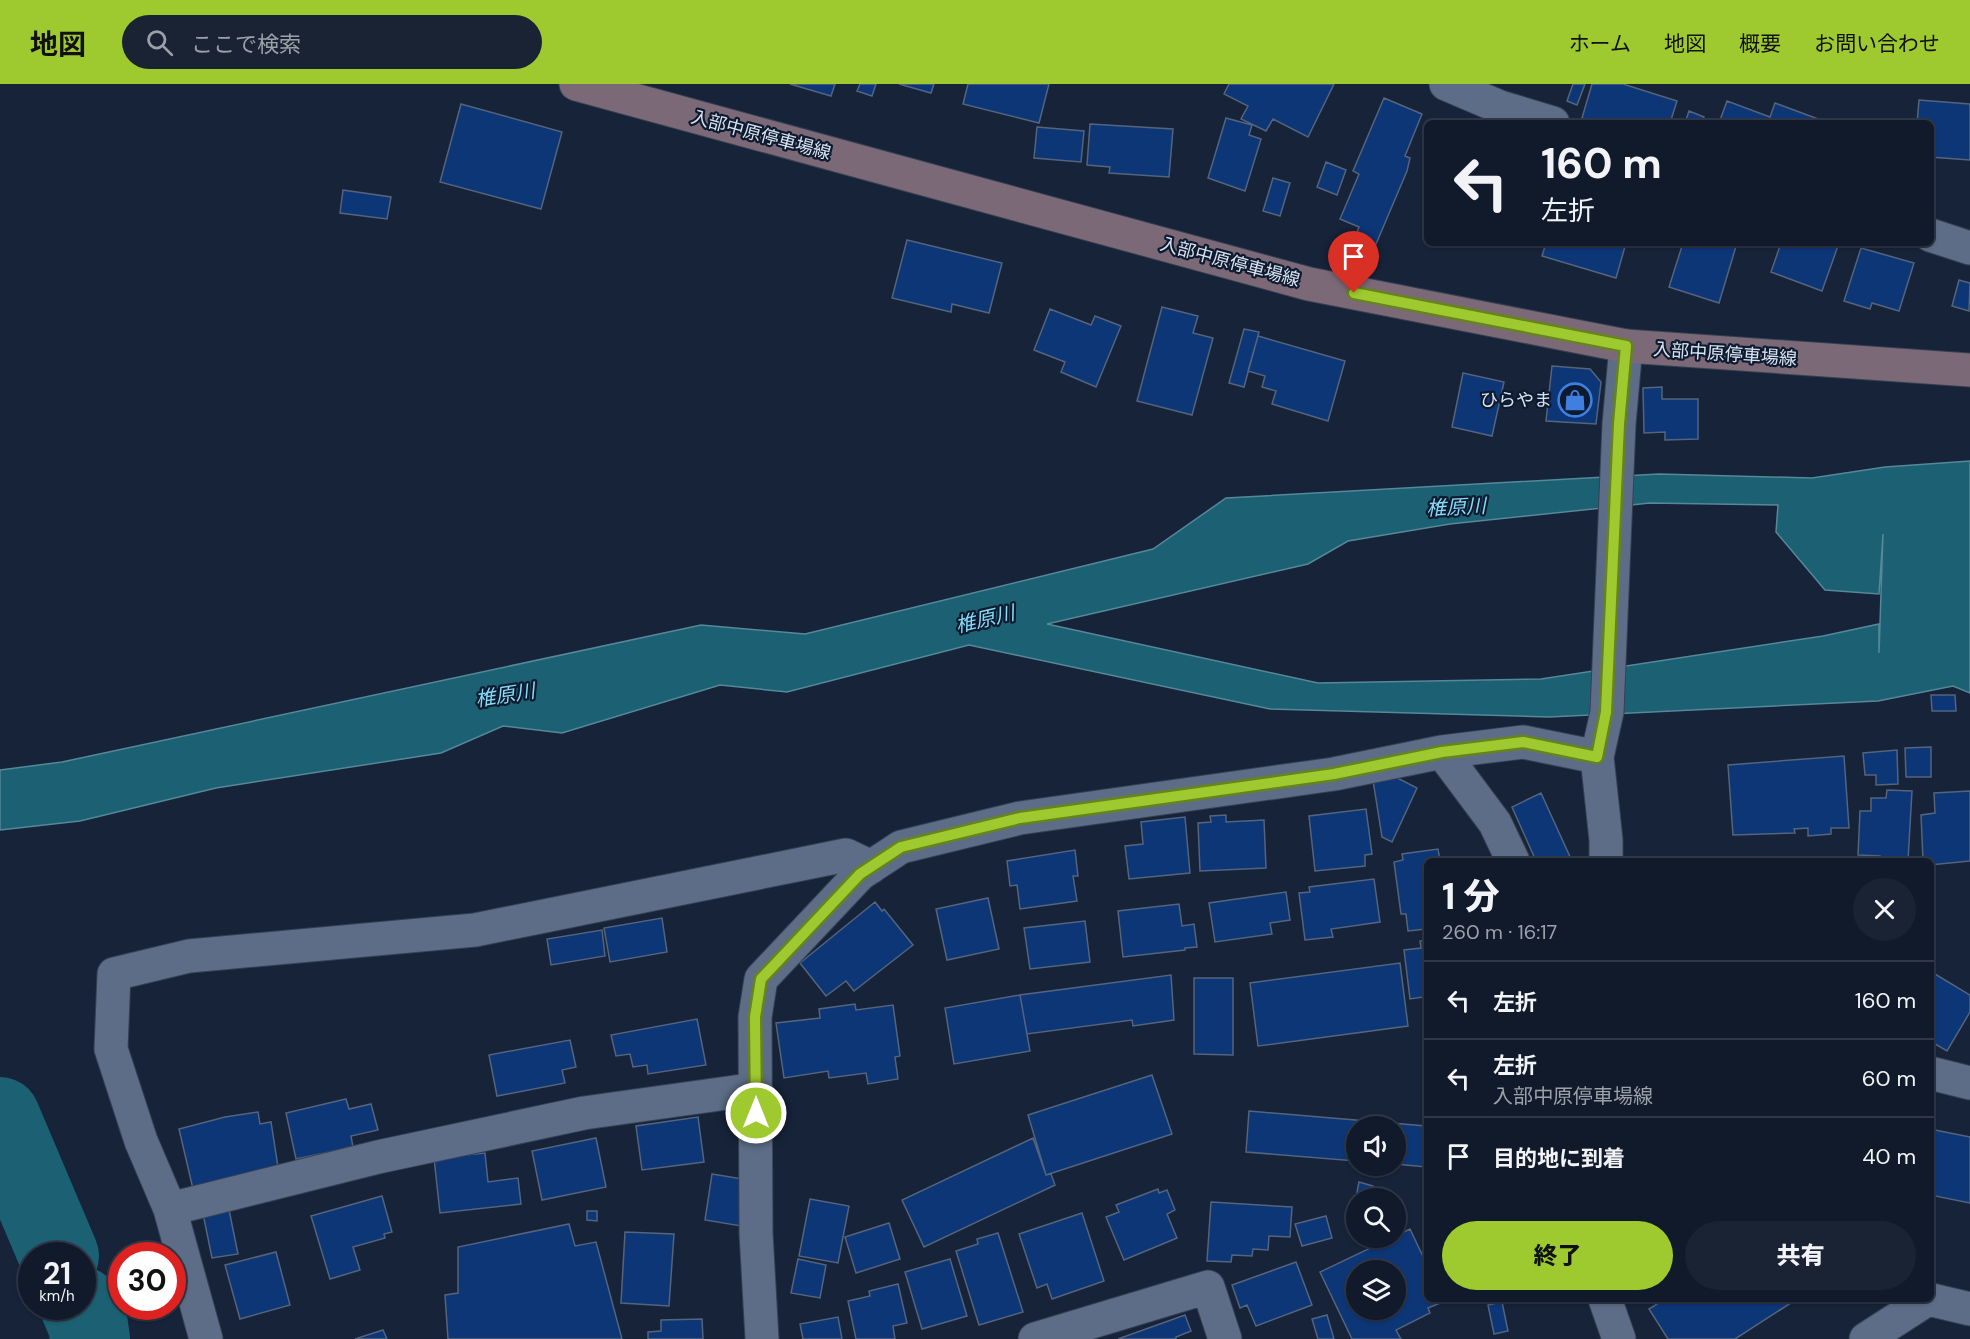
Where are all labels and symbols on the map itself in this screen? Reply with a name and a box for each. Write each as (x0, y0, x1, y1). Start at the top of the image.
street label: 入部中原停車場線 (688, 105, 834, 165)
pin (1328, 231, 1379, 293)
street label: 入部中原停車場線 (1157, 232, 1303, 292)
street label: 入部中原停車場線 (1652, 337, 1798, 371)
shop icon: ひらやま (1557, 382, 1593, 418)
place label: ひらやま (1480, 388, 1552, 412)
water label: 椎原川 (1425, 492, 1489, 522)
water label: 椎原川 (953, 599, 1019, 638)
water label: 椎原川 (473, 677, 539, 713)
position arrow (724, 1081, 788, 1145)
speed limit sign: 30 (108, 1242, 186, 1320)

